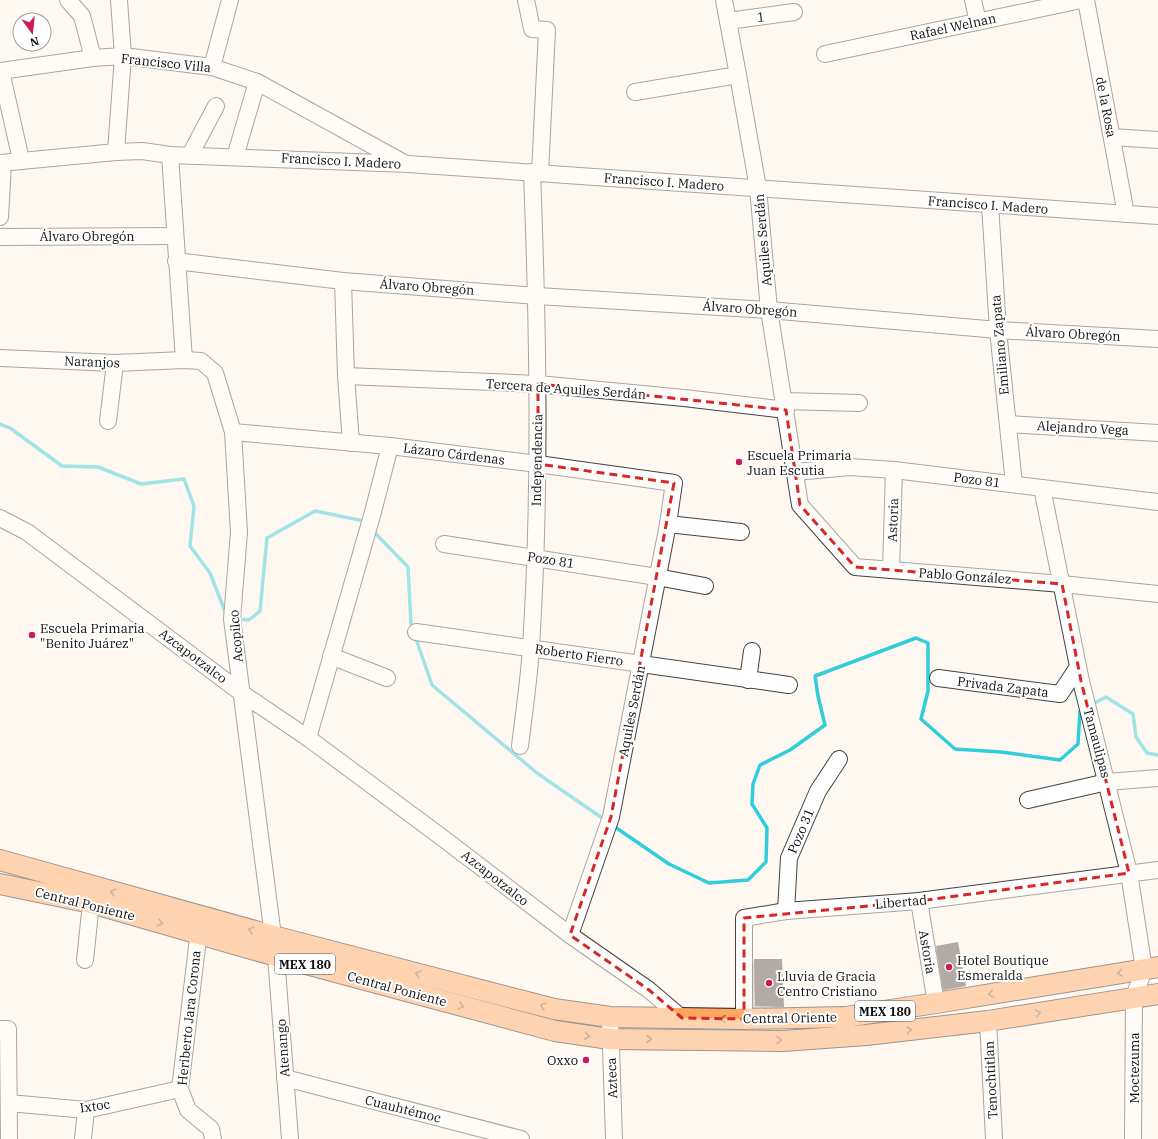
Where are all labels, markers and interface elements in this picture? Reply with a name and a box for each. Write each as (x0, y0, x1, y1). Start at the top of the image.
street label: 1 (756, 8, 766, 26)
street label: Rafael Welnan (908, 10, 998, 44)
north arrow (12, 12, 52, 52)
text: N (28, 34, 41, 50)
street label: Francisco Villa (120, 50, 212, 76)
street label: de la Rosa (1092, 75, 1120, 139)
street label: Francisco I. Madero (280, 149, 402, 173)
street label: Francisco I. Madero (603, 169, 725, 195)
street label: Francisco I. Madero (927, 192, 1049, 218)
street label: Aquiles Serdán (750, 193, 776, 287)
street label: Álvaro Obregón (39, 228, 135, 245)
street label: Álvaro Obregón (379, 275, 475, 299)
street label: Emiliano Zapata (987, 294, 1013, 396)
street label: Álvaro Obregón (702, 297, 798, 321)
street label: Álvaro Obregón (1025, 323, 1121, 345)
street label: Naranjos (64, 353, 120, 371)
street label: Tercera de Aquiles Serdán (485, 375, 647, 403)
street label: Independencia (528, 414, 546, 506)
street label: Alejandro Vega (1037, 417, 1129, 439)
street label: Lázaro Cárdenas (402, 439, 506, 469)
place label: Escuela Primaria Juan Escutia (747, 447, 852, 479)
marker: Escuela Primaria Juan Escutia (734, 457, 744, 467)
street label: Pozo 81 (952, 469, 1002, 491)
street label: Astoria (884, 498, 902, 542)
street label: Pozo 81 (526, 548, 576, 572)
street label: Pablo González (918, 564, 1012, 588)
street label: Acopilco (225, 609, 247, 663)
place label: Escuela Primaria "Benito Juárez" (40, 620, 145, 652)
street label: Azcapotzalco (156, 625, 230, 687)
marker: Escuela Primaria "Benito Juárez" (27, 630, 37, 640)
street label: Roberto Fierro (534, 640, 624, 670)
street label: Aquiles Serdán (615, 664, 649, 758)
street label: Privada Zapata (956, 673, 1050, 701)
street label: Tamaulipas (1079, 706, 1115, 780)
street label: Pozo 31 (784, 806, 818, 856)
street label: Azcapotzalco (458, 846, 532, 910)
street label: Central Poniente (33, 883, 137, 925)
one-way arrow (109, 888, 116, 896)
street label: Libertad (874, 891, 928, 913)
one-way arrow (157, 918, 164, 927)
one-way arrow (248, 926, 255, 935)
street label: Astoria (915, 929, 939, 975)
street label: Heriberto Jara Corona (173, 950, 205, 1086)
place label: Hotel Boutique Esmeralda (957, 952, 1049, 984)
road number: MEX 180 (275, 954, 335, 974)
marker: Hotel Boutique Esmeralda (944, 962, 954, 972)
street label: Central Poniente (345, 968, 449, 1010)
place label: Lluvia de Gracia Centro Cristiano (777, 968, 877, 1000)
one-way arrow (1116, 968, 1123, 977)
one-way arrow (414, 970, 421, 978)
marker: Lluvia de Gracia Centro Cristiano (764, 978, 774, 988)
one-way arrow (988, 989, 994, 998)
one-way arrow (457, 1001, 464, 1010)
road number: MEX 180 (855, 1001, 915, 1021)
one-way arrow (540, 1003, 547, 1011)
street label: Central Oriente (743, 1009, 837, 1027)
one-way arrow (1035, 1009, 1041, 1018)
one-way arrow (720, 1015, 726, 1023)
street label: Atenango (272, 1018, 294, 1078)
one-way arrow (906, 1026, 912, 1035)
one-way arrow (584, 1031, 590, 1040)
street label: Moctezuma (1126, 1032, 1143, 1104)
one-way arrow (646, 1035, 652, 1044)
one-way arrow (776, 1036, 782, 1044)
street label: Tenochtitlan (980, 1041, 1002, 1119)
place label: Oxxo (547, 1052, 578, 1069)
marker: Oxxo (581, 1055, 591, 1065)
street label: Azteca (603, 1057, 621, 1099)
street label: Cuauhtémoc (363, 1091, 443, 1127)
street label: Ixtoc (79, 1095, 112, 1117)

